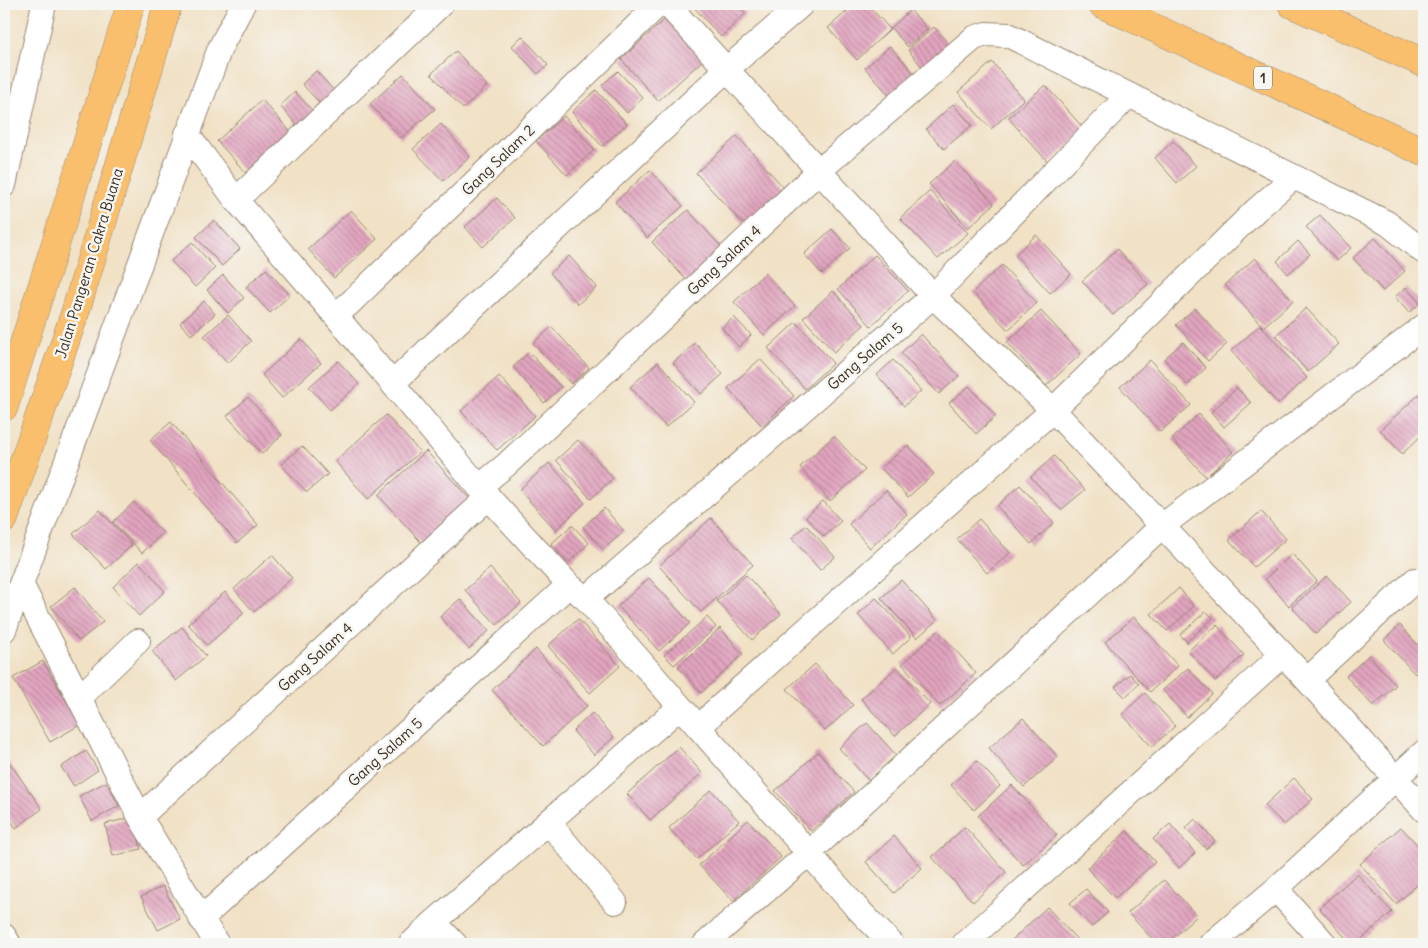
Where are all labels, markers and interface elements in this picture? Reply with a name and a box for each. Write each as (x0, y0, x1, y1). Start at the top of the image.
road number: 1 (1254, 66, 1272, 90)
street label: Gang Salam 2 (458, 121, 538, 199)
street label: Jalan Pangeran Cakra Buana (51, 165, 127, 360)
street label: Gang Salam 4 (683, 221, 765, 299)
street label: Gang Salam 5 (823, 318, 907, 394)
street label: Gang Salam 4 (274, 618, 357, 696)
street label: Gang Salam 5 (344, 713, 426, 791)

